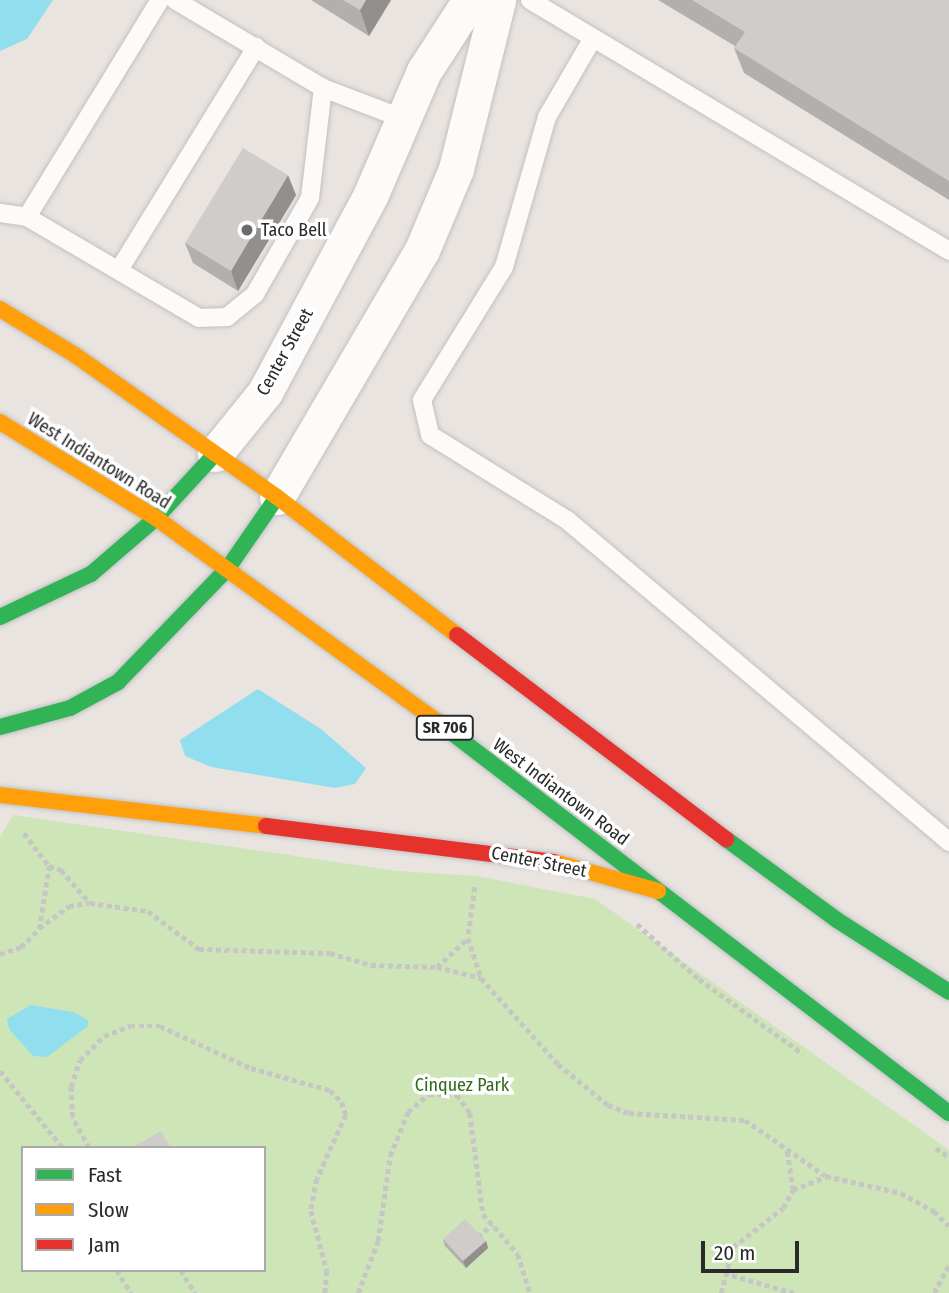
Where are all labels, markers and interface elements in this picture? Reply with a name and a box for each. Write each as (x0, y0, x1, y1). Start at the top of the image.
place label: Taco Bell (261, 219, 327, 241)
marker: Taco Bell (239, 222, 255, 238)
street label: Center Street (252, 305, 318, 399)
street label: West Indiantown Road (23, 408, 175, 514)
road number: SR 706 (415, 716, 475, 740)
street label: West Indiantown Road (489, 734, 633, 850)
street label: Center Street (490, 842, 588, 882)
park label: Cinquez Park (415, 1074, 509, 1096)
legend (21, 1146, 266, 1272)
text: Fast (88, 1162, 122, 1188)
text: Slow (88, 1197, 129, 1223)
scale bar (704, 1226, 802, 1270)
text: Jam (88, 1232, 120, 1258)
text: 20 m (714, 1240, 755, 1266)

